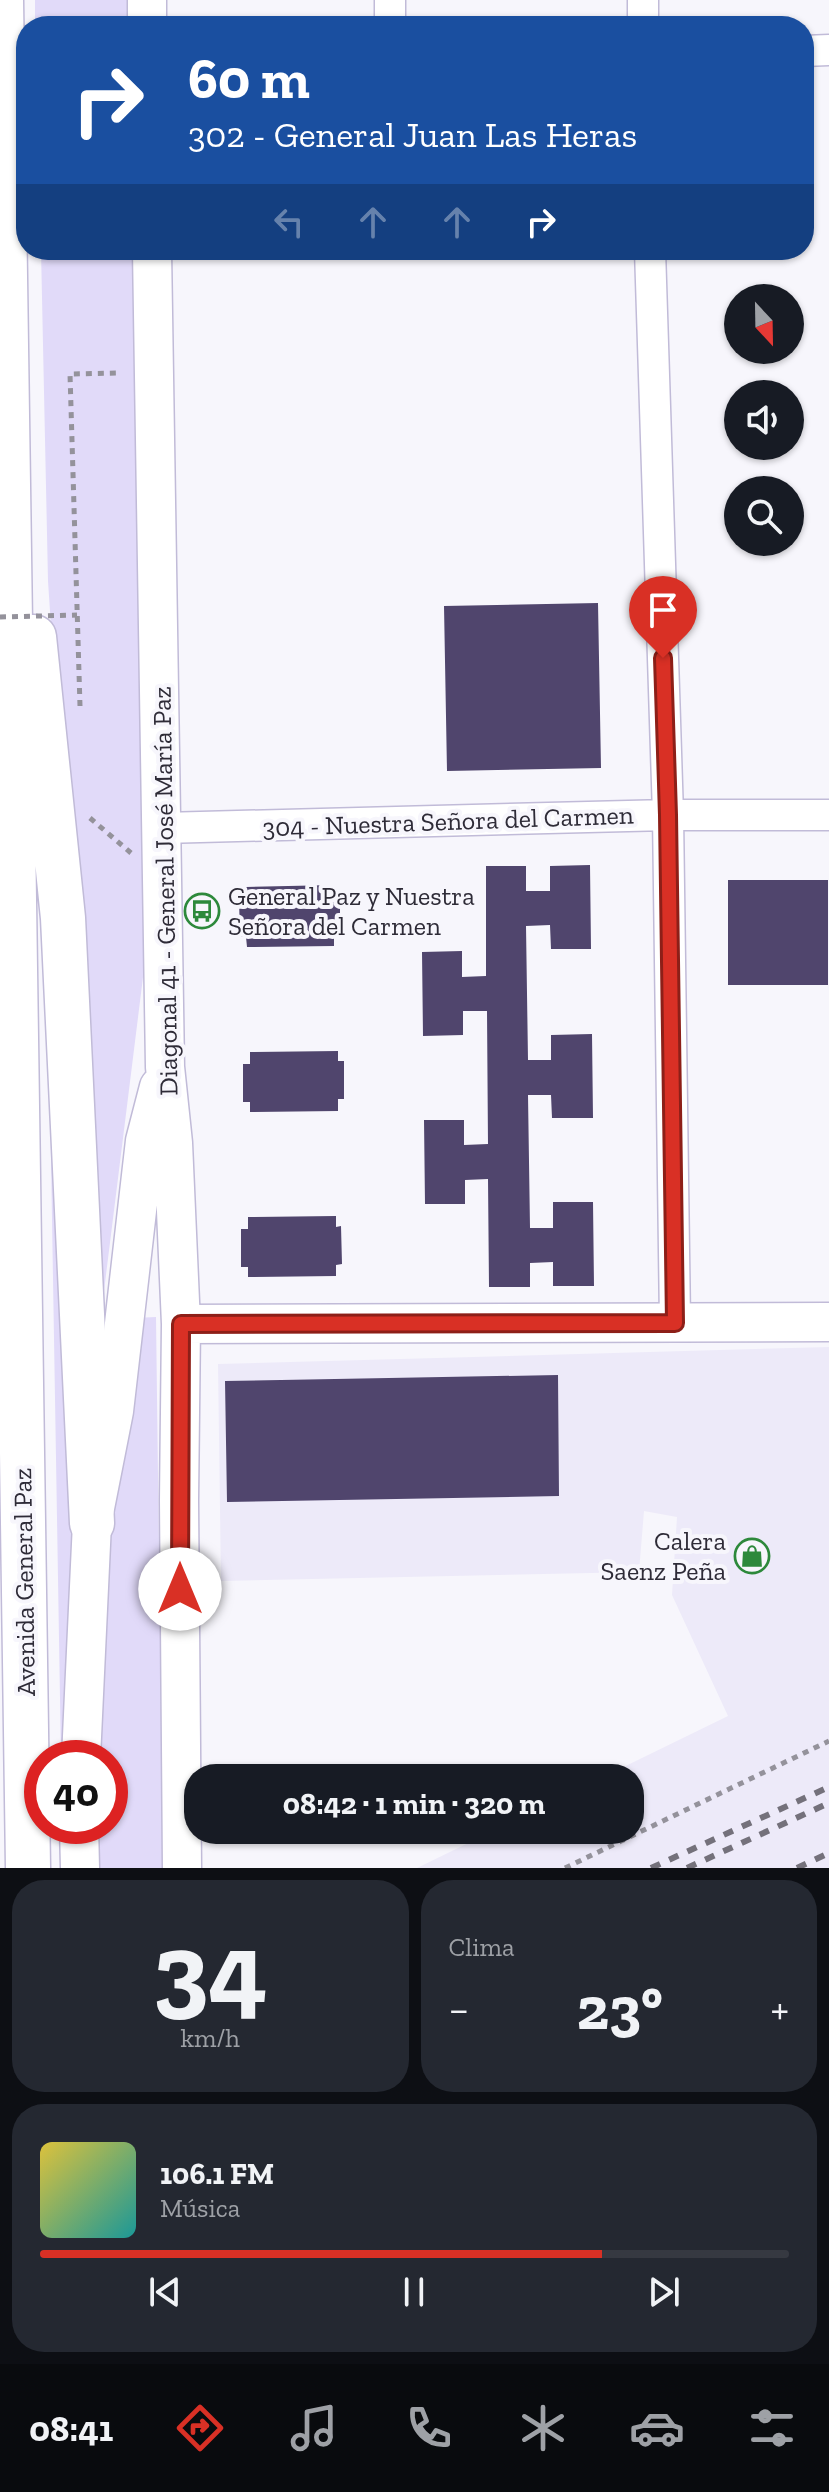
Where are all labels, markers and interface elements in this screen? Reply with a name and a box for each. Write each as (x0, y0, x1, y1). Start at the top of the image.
text: 60 m (188, 45, 310, 112)
icon: right (56, 48, 160, 152)
text: 302 - General Juan Las Heras (188, 113, 637, 156)
icon: left (267, 200, 311, 244)
icon: ahead (351, 200, 395, 244)
icon: ahead (435, 200, 479, 244)
icon: right (519, 200, 563, 244)
north arrow (724, 284, 804, 364)
map controls (724, 284, 804, 556)
button: sound (724, 380, 804, 460)
button: search (724, 476, 804, 556)
pin (629, 576, 697, 658)
icon: arrive (641, 588, 685, 632)
street label: Diagonal 41 - General José María Paz (145, 686, 185, 1096)
street label: 304 - Nuestra Señora del Carmen (262, 799, 634, 843)
place label: General Paz y Nuestra Señora del Carmen (228, 880, 475, 942)
bus stop icon: General Paz y Nuestra Señora del Carmen (183, 892, 221, 930)
street label: Avenida General Paz (6, 1467, 42, 1697)
place label: Calera Saenz Peña (600, 1525, 726, 1587)
shop icon: Calera Saenz Peña (733, 1537, 771, 1575)
position arrow (138, 1547, 222, 1631)
speed limit sign: 40 (24, 1740, 128, 1844)
text: 08:42 · 1 min · 320 m (283, 1786, 545, 1822)
text: 34 (153, 1907, 268, 2032)
text: Clima (449, 1931, 515, 1963)
text: 23° (577, 1972, 663, 2044)
text: − (449, 1982, 469, 2035)
text: + (770, 1982, 789, 2035)
text: km/h (181, 2022, 240, 2054)
text: 106.1 FM (160, 2156, 274, 2192)
text: Música (160, 2192, 240, 2224)
icon: previous (143, 2270, 187, 2314)
icon: pause (392, 2270, 436, 2314)
icon: next (642, 2270, 686, 2314)
icon: directions (172, 2400, 228, 2456)
icon: music (286, 2400, 342, 2456)
icon: phone (401, 2400, 457, 2456)
icon: climate (515, 2400, 571, 2456)
icon: car (629, 2400, 685, 2456)
icon: filters (744, 2400, 800, 2456)
text: 08:41 (29, 2407, 113, 2450)

